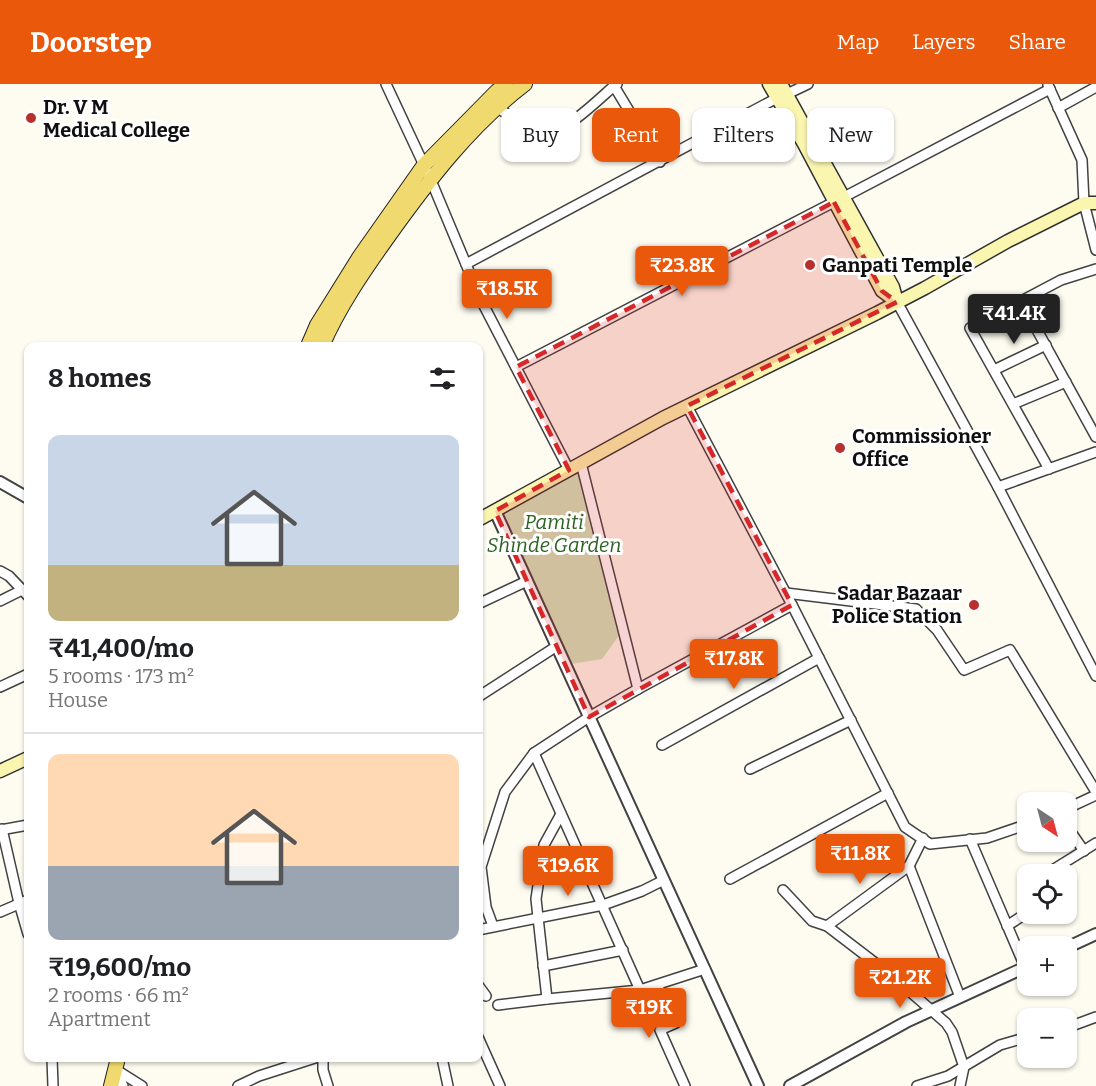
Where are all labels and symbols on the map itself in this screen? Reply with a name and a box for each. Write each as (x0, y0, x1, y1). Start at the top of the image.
place label: Dr. V M Medical College (43, 95, 190, 142)
marker: Dr. V M Medical College (24, 111, 38, 125)
pin: ₹23.8K (633, 246, 731, 297)
place label: Ganpati Temple (822, 253, 972, 277)
marker: Ganpati Temple (803, 258, 817, 272)
pin: ₹18.5K (458, 269, 556, 320)
pin: ₹41.4K (965, 294, 1063, 345)
place label: Commissioner Office (852, 424, 992, 471)
marker: Commissioner Office (833, 441, 847, 455)
park label: Pamiti Shinde Garden (487, 510, 621, 557)
place label: Sadar Bazaar Police Station (832, 581, 963, 628)
marker: Sadar Bazaar Police Station (967, 598, 981, 612)
pin: ₹17.8K (685, 639, 783, 690)
north arrow (1017, 792, 1077, 852)
pin: ₹11.8K (811, 834, 909, 885)
pin: ₹19.6K (519, 846, 617, 897)
pin: ₹21.2K (851, 958, 949, 1009)
pin: ₹19K (613, 988, 685, 1039)

